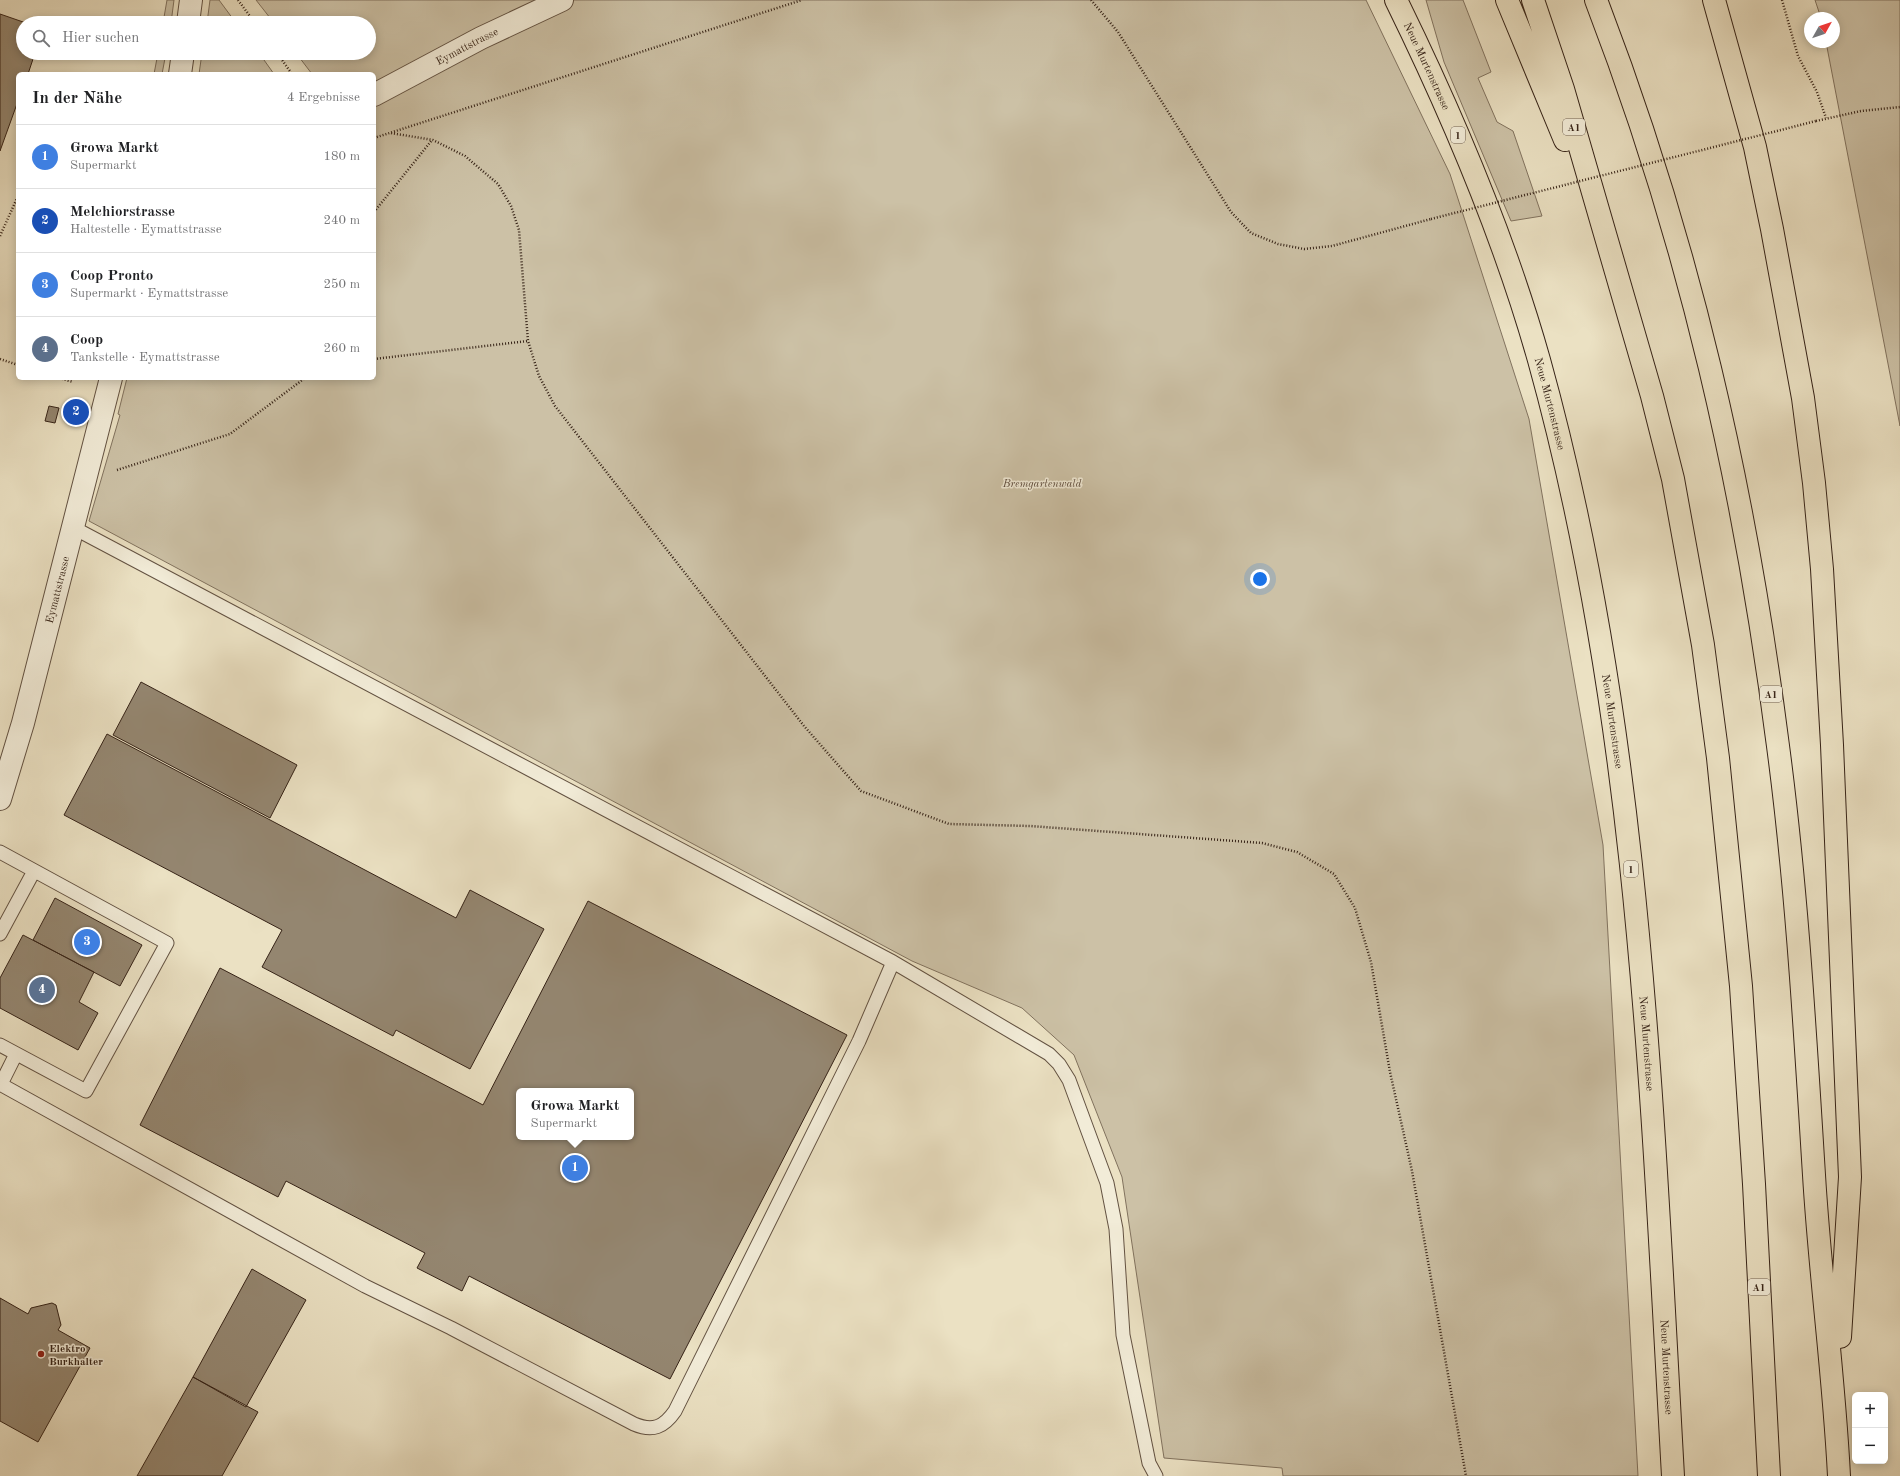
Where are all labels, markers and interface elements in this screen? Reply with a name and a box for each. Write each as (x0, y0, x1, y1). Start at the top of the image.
north arrow (1804, 12, 1840, 48)
search box (16, 16, 376, 60)
street label: Neue Murtenstrasse (1401, 21, 1451, 112)
icon: search (30, 27, 52, 49)
street label: Eymattstrasse (435, 27, 500, 68)
text: Hier suchen (62, 31, 139, 46)
text: In der Nähe (32, 90, 122, 107)
text: 4 Ergebnisse (287, 91, 360, 104)
road number: A1 (1563, 119, 1585, 135)
road number: 1 (1451, 127, 1465, 143)
text: Growa Markt (70, 141, 159, 156)
text: 1 (41, 150, 49, 163)
text: 180 m (323, 150, 360, 163)
text: Supermarkt (70, 159, 136, 172)
text: Melchiorstrasse (70, 205, 175, 220)
text: 2 (41, 214, 49, 227)
text: 240 m (323, 214, 360, 227)
text: Haltestelle · Eymattstrasse (70, 223, 222, 236)
text: Coop Pronto (70, 269, 153, 284)
text: 3 (41, 278, 49, 291)
text: 250 m (323, 278, 360, 291)
text: Supermarkt · Eymattstrasse (70, 287, 228, 300)
text: Coop (70, 333, 103, 348)
text: 4 (41, 342, 49, 355)
text: 260 m (323, 342, 360, 355)
text: Tankstelle · Eymattstrasse (70, 351, 220, 364)
street label: Neue Murtenstrasse (1532, 356, 1566, 451)
pin: 2 (63, 397, 89, 427)
park label: Bremgartenwald (1002, 479, 1082, 490)
street label: Eymattstrasse (45, 555, 72, 625)
your location (1250, 569, 1270, 589)
street label: Neue Murtenstrasse (1599, 674, 1624, 769)
road number: A1 (1760, 686, 1782, 702)
road number: 1 (1624, 861, 1638, 877)
pin: 3 (74, 927, 100, 957)
pin: 4 (29, 975, 55, 1005)
street label: Neue Murtenstrasse (1636, 996, 1655, 1091)
popup (516, 1088, 634, 1140)
text: Growa Markt (531, 1099, 619, 1114)
text: Supermarkt (531, 1117, 597, 1130)
pin: 1 (562, 1153, 588, 1183)
road number: A1 (1748, 1279, 1770, 1295)
street label: Neue Murtenstrasse (1657, 1319, 1674, 1415)
place label: Elektro Burkhalter (49, 1344, 103, 1368)
marker: Elektro Burkhalter (36, 1349, 46, 1359)
map controls (1852, 1392, 1888, 1464)
button: + (1852, 1392, 1888, 1428)
button: − (1852, 1428, 1888, 1464)

